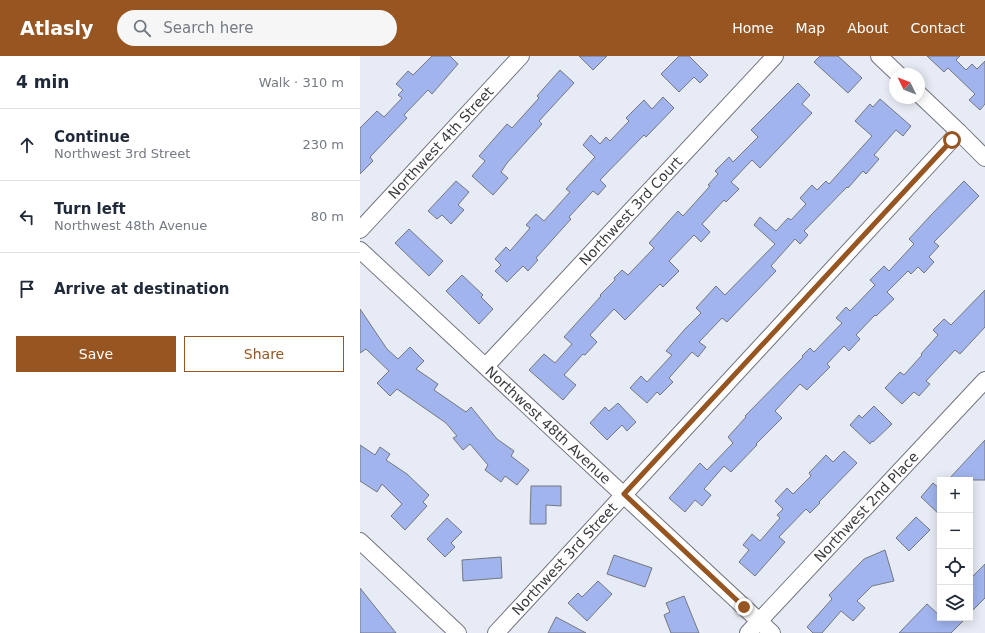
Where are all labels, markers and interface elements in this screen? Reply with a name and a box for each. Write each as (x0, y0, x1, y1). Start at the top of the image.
search box (117, 10, 397, 46)
text: Atlasly (20, 17, 93, 39)
icon: search (131, 17, 153, 39)
text: Search here (163, 19, 253, 37)
text: Home (732, 20, 774, 36)
text: Map (796, 20, 825, 36)
text: About (847, 20, 889, 36)
text: Contact (911, 20, 965, 36)
north arrow (889, 68, 925, 104)
text: 4 min (16, 72, 69, 92)
text: Walk · 310 m (259, 75, 344, 90)
street label: Northwest 4th Street (385, 83, 497, 202)
text: Continue (54, 128, 130, 146)
route start (943, 131, 961, 149)
icon: ahead (16, 134, 38, 156)
text: 230 m (302, 137, 344, 152)
text: Northwest 3rd Street (54, 146, 190, 161)
street label: Northwest 3rd Court (576, 153, 685, 269)
text: Turn left (54, 200, 126, 218)
icon: left (16, 206, 38, 228)
text: 80 m (311, 209, 344, 224)
text: Northwest 48th Avenue (54, 218, 207, 233)
icon: arrive (16, 278, 38, 300)
text: Arrive at destination (54, 280, 229, 298)
button: Save (16, 336, 176, 372)
button: Share (184, 336, 344, 372)
street label: Northwest 48th Avenue (482, 363, 614, 487)
street label: Northwest 2nd Place (811, 448, 922, 565)
map controls (937, 477, 973, 621)
button: + (937, 477, 973, 513)
street label: Northwest 3rd Street (509, 499, 621, 618)
button: − (937, 513, 973, 549)
button: locate (937, 549, 973, 585)
button: layers (937, 585, 973, 621)
route end (735, 598, 753, 616)

